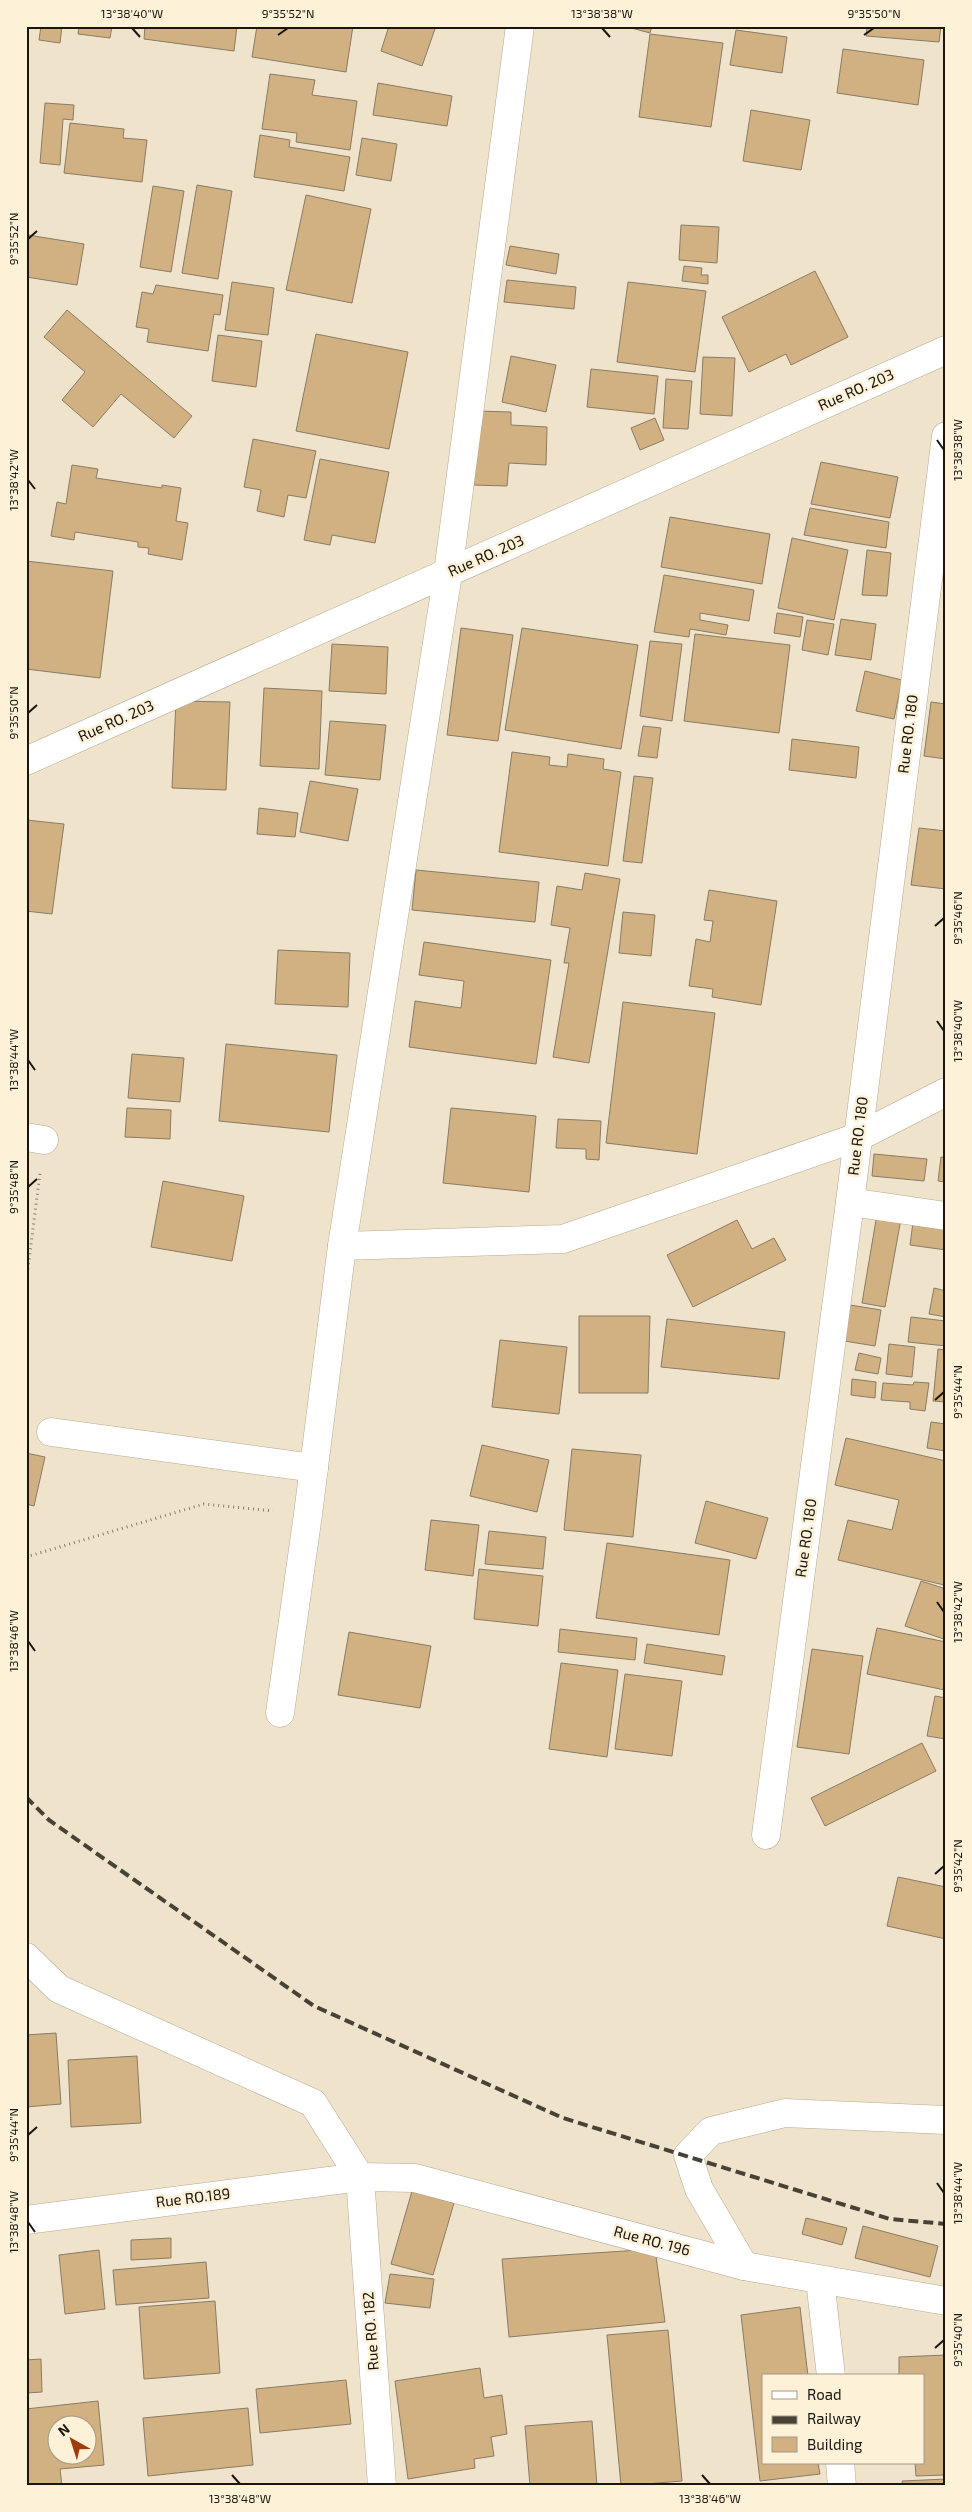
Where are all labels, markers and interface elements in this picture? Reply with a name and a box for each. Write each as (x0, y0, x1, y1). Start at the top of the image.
text: 13°38'40"W (101, 6, 163, 20)
text: 9°35'52"N (262, 6, 314, 20)
text: 13°38'38"W (571, 6, 633, 20)
text: 9°35'50"N (847, 6, 901, 20)
text: 9°35'52"N (6, 213, 20, 265)
street label: Rue RO. 203 (815, 364, 896, 414)
text: 13°38'38"W (950, 419, 964, 481)
text: 13°38'42"W (6, 449, 20, 511)
street label: Rue RO. 203 (445, 530, 526, 580)
text: 9°35'50"N (6, 686, 20, 740)
street label: Rue RO. 180 (893, 693, 921, 774)
street label: Rue RO. 203 (75, 695, 156, 745)
text: 9°35'46"N (950, 891, 964, 945)
text: 13°38'40"W (950, 1000, 964, 1062)
text: 13°38'44"W (6, 1029, 20, 1091)
street label: Rue RO. 180 (843, 1095, 871, 1176)
text: 9°35'48"N (6, 1160, 20, 1214)
text: 9°35'44"N (950, 1365, 964, 1419)
street label: Rue RO. 180 (791, 1497, 819, 1578)
text: 13°38'42"W (950, 1581, 964, 1643)
text: 13°38'46"W (6, 1610, 20, 1672)
text: 9°35'42"N (950, 1839, 964, 1893)
text: 9°35'44"N (6, 2108, 20, 2162)
text: 13°38'44"W (950, 2162, 964, 2224)
street label: Rue RO.189 (155, 2184, 231, 2211)
text: 13°38'48"W (6, 2191, 20, 2253)
street label: Rue RO. 196 (612, 2221, 692, 2259)
street label: Rue RO. 182 (358, 2291, 382, 2371)
text: 9°35'40"N (950, 2313, 964, 2367)
legend (762, 2374, 924, 2464)
text: Road (807, 2385, 842, 2403)
text: Railway (807, 2409, 861, 2427)
north arrow (48, 2414, 98, 2464)
text: N (54, 2420, 73, 2439)
text: Building (807, 2435, 863, 2453)
text: 13°38'48"W (209, 2491, 271, 2505)
text: 13°38'46"W (679, 2491, 741, 2505)

